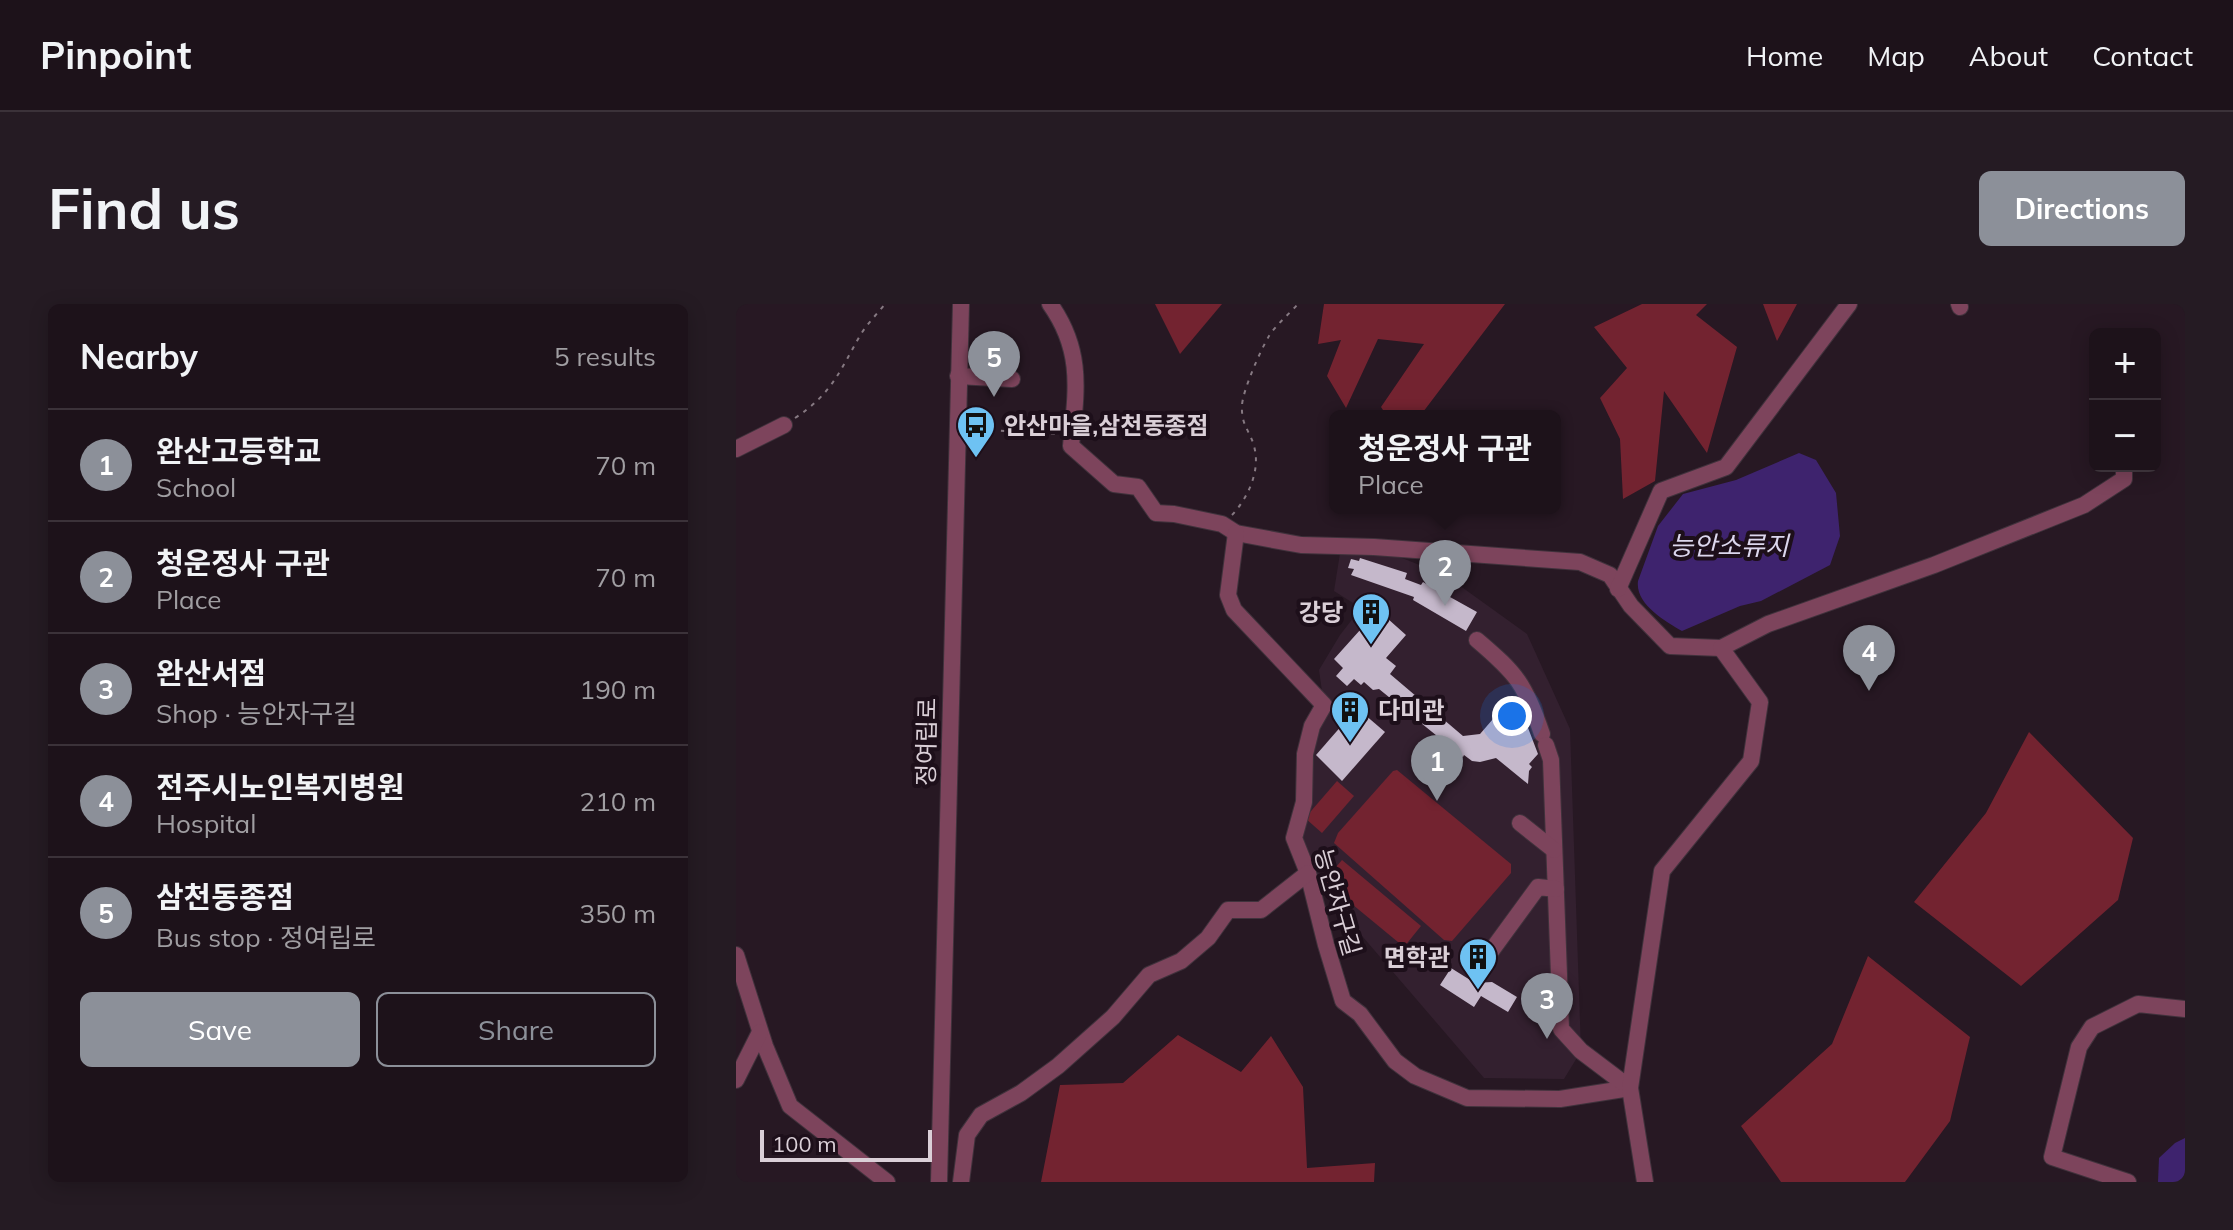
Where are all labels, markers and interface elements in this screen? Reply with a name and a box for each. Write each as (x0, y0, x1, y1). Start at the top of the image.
text: Pinpoint (40, 31, 191, 79)
text: Home (1746, 38, 1823, 73)
text: Map (1867, 38, 1925, 73)
text: About (1969, 38, 2048, 73)
text: Contact (2092, 38, 2193, 73)
button: Directions (1979, 171, 2185, 246)
text: Find us (48, 173, 240, 243)
map controls (2089, 328, 2161, 472)
button: + (2089, 328, 2161, 400)
pin: 5 (968, 331, 1020, 397)
text: Nearby (80, 335, 198, 378)
text: 5 results (554, 340, 656, 373)
button: − (2089, 400, 2161, 472)
bus stop icon: 안산마을,삼천동종점 (955, 404, 997, 459)
place label: 안산마을,삼천동종점 (1004, 410, 1209, 440)
popup (1329, 410, 1561, 514)
text: 청운정사 구관 (1358, 429, 1532, 467)
text: 완산고등학교 (156, 432, 322, 470)
text: 1 (98, 449, 114, 482)
text: 70 m (595, 449, 656, 482)
text: Place (1358, 468, 1424, 501)
text: School (156, 471, 236, 504)
water label: 능안소류지 (1669, 529, 1791, 562)
pin: 2 (1419, 540, 1471, 606)
text: 청운정사 구관 (156, 544, 330, 582)
text: 2 (98, 561, 114, 594)
text: 70 m (595, 561, 656, 594)
text: Place (156, 583, 221, 616)
building icon: 강당 (1350, 591, 1392, 646)
place label: 강당 (1299, 597, 1343, 627)
pin: 4 (1843, 625, 1895, 691)
text: 완산서점 (156, 654, 266, 692)
text: 3 (98, 673, 114, 706)
text: 190 m (580, 673, 656, 706)
building icon: 다미관 (1329, 689, 1371, 744)
place label: 다미관 (1378, 695, 1444, 725)
your location (1492, 696, 1532, 736)
text: Shop · 능안자구길 (156, 697, 357, 730)
street label: 정여립로 (910, 698, 942, 786)
pin: 1 (1411, 735, 1463, 801)
text: 전주시노인복지병원 (156, 768, 404, 806)
text: 4 (98, 785, 114, 818)
text: 210 m (580, 785, 656, 818)
text: Hospital (156, 807, 256, 840)
street label: 능안자구길 (1308, 845, 1368, 959)
text: 삼천동종점 (156, 878, 294, 916)
text: 5 (98, 897, 114, 930)
text: 350 m (580, 897, 656, 930)
text: Bus stop · 정여립로 (156, 921, 376, 954)
building icon: 면학관 (1457, 936, 1499, 991)
place label: 면학관 (1384, 942, 1450, 972)
pin: 3 (1521, 973, 1573, 1039)
button: Save (80, 992, 360, 1067)
button: Share (376, 992, 656, 1067)
scale bar (760, 1126, 932, 1162)
text: 100 m (772, 1130, 837, 1158)

